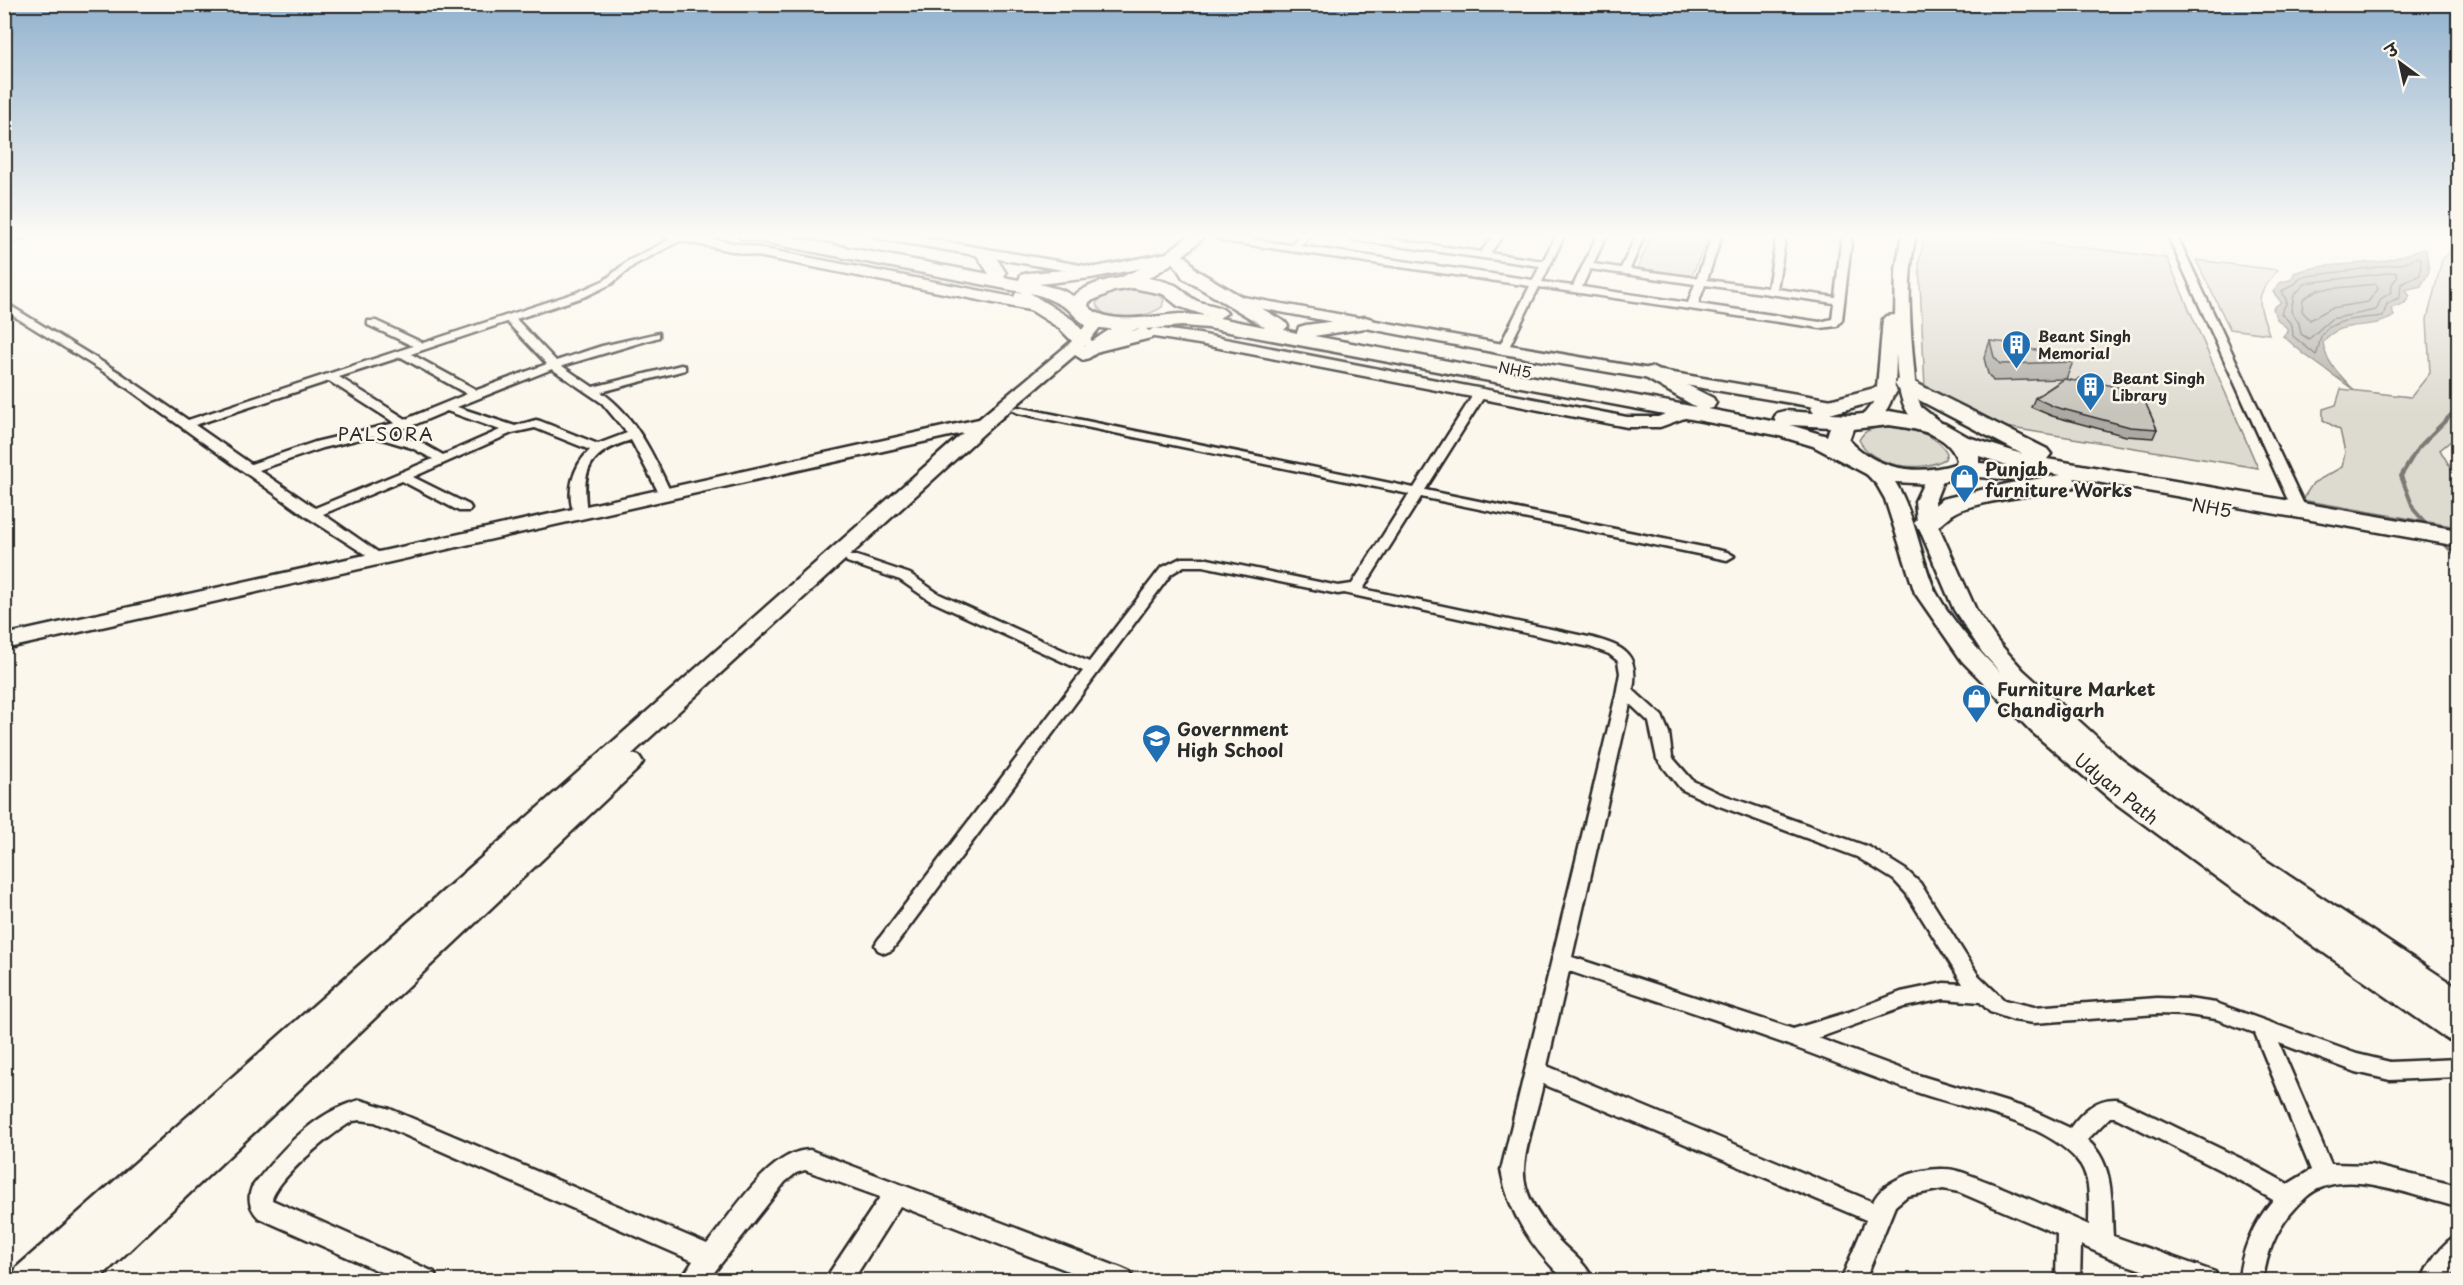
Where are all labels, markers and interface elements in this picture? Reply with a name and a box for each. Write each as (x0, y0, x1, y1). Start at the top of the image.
north arrow (2370, 33, 2430, 93)
text: उ (2379, 36, 2403, 64)
place label: Beant Singh Memorial (2038, 324, 2131, 364)
building icon: Beant Singh Memorial (2001, 328, 2033, 370)
street label: NH5 (1497, 355, 1533, 383)
place label: Beant Singh Library (2112, 366, 2205, 406)
building icon: Beant Singh Library (2075, 370, 2107, 412)
district label: PALSORA (338, 420, 434, 447)
place label: Punjab furniture Works (1985, 455, 2132, 503)
shop icon: Punjab furniture Works (1948, 462, 1980, 504)
street label: NH5 (2190, 490, 2234, 524)
place label: Furniture Market Chandigarh (1997, 675, 2156, 723)
shop icon: Furniture Market Chandigarh (1960, 682, 1992, 724)
place label: Government High School (1177, 715, 1289, 763)
school or university icon: Government High School (1140, 722, 1172, 764)
street label: Udyan Path (2069, 746, 2165, 830)

